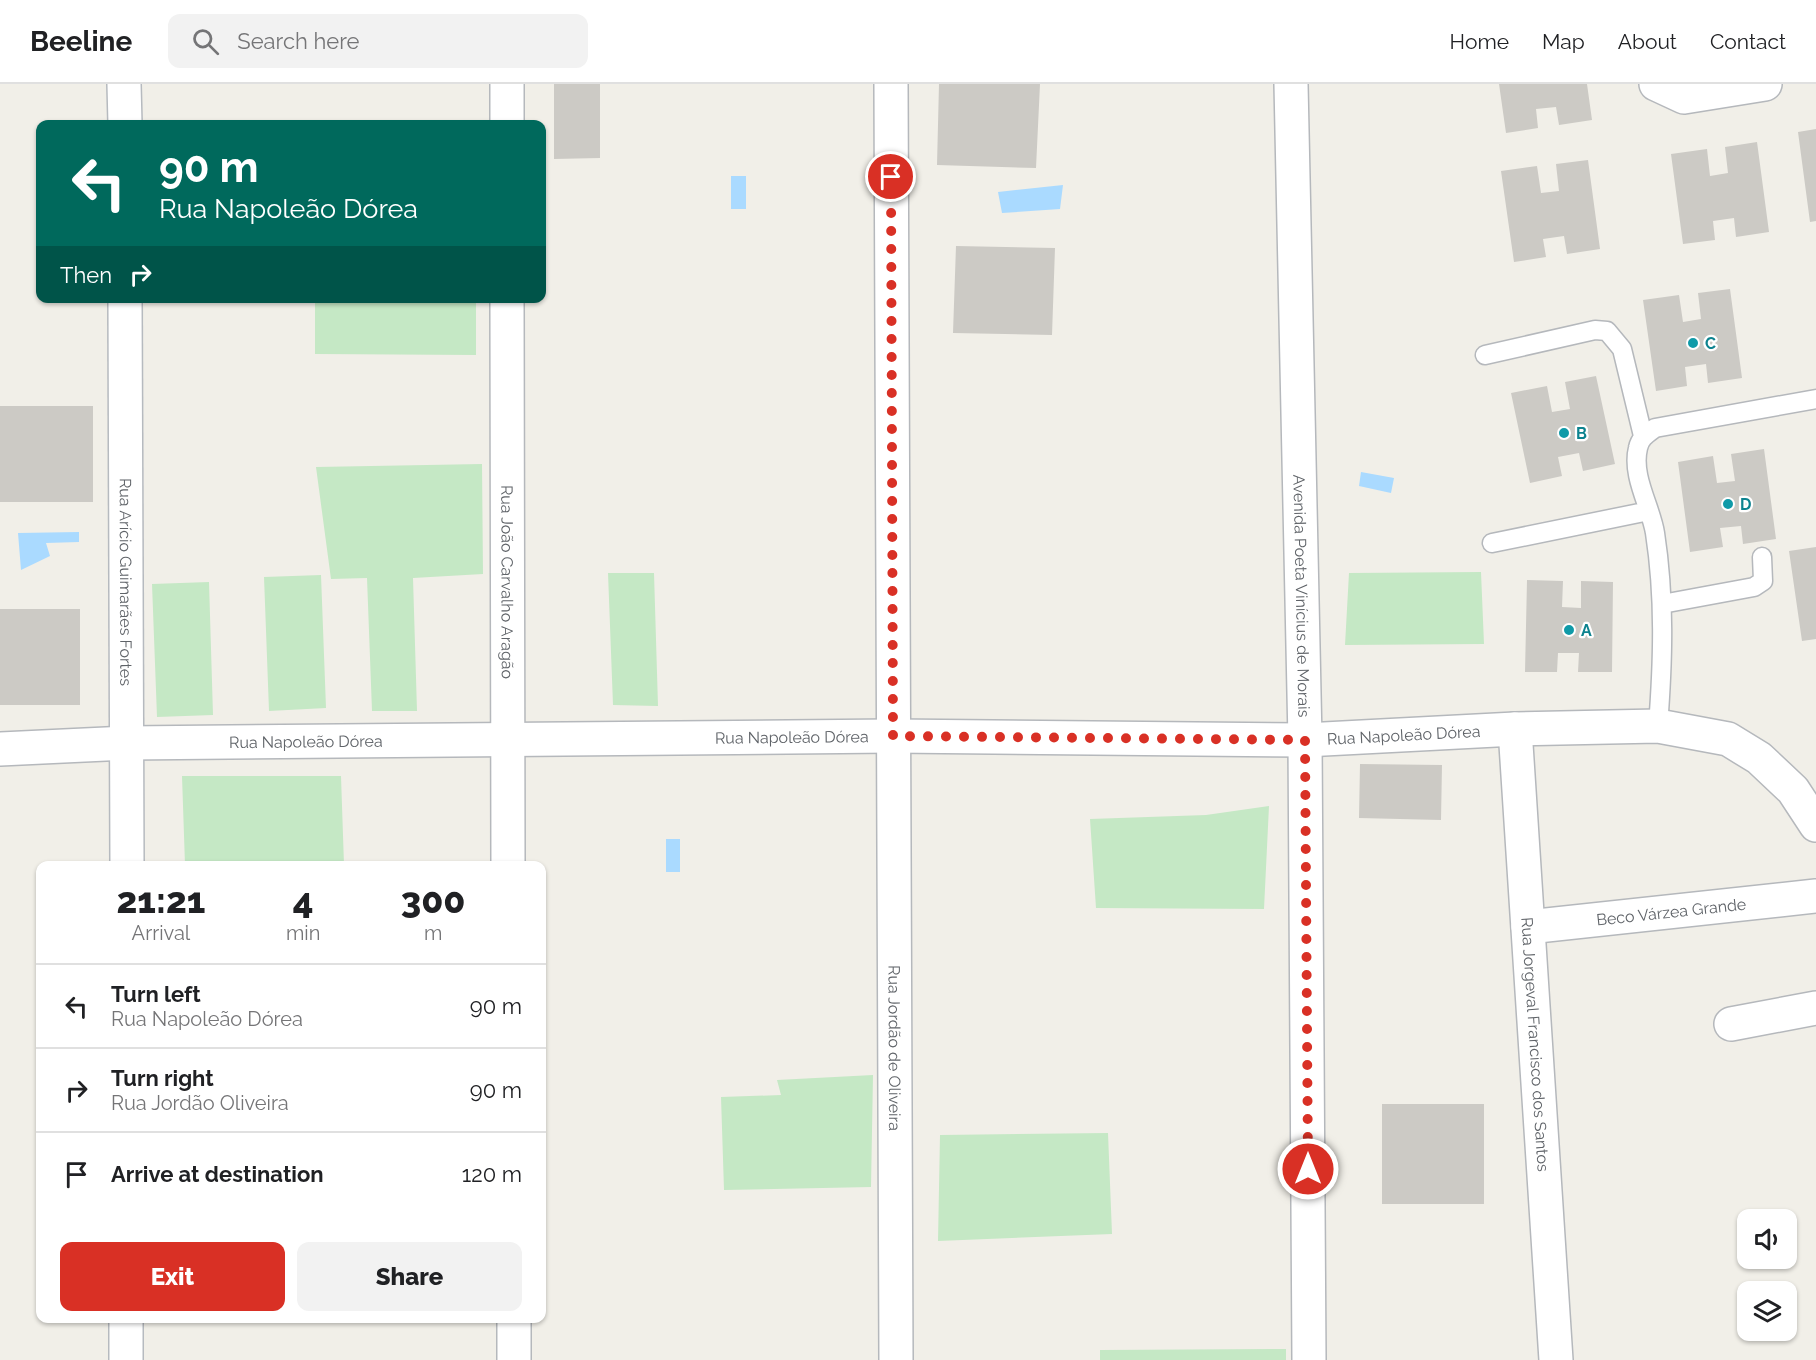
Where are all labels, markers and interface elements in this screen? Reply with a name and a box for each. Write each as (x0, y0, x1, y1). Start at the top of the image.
search box (168, 14, 588, 68)
text: Beeline (30, 25, 132, 58)
icon: search (189, 25, 222, 58)
text: Search here (237, 28, 359, 54)
text: Home (1450, 29, 1509, 54)
text: Map (1542, 29, 1585, 54)
text: About (1618, 29, 1677, 54)
text: Contact (1710, 29, 1786, 54)
text: 90 m (159, 143, 259, 192)
icon: left (60, 144, 138, 222)
pin (865, 151, 916, 202)
icon: arrive (874, 160, 907, 193)
text: Rua Napoleão Dórea (159, 193, 418, 224)
icon: right (124, 258, 157, 291)
text: Then (60, 262, 112, 288)
place label: C (1705, 334, 1716, 353)
marker: C (1686, 336, 1700, 350)
place label: B (1576, 424, 1587, 443)
marker: B (1557, 426, 1571, 440)
street label: Avenida Poeta Vinícius de Morais (1289, 474, 1314, 718)
street label: Rua Arício Guimarães Fortes (116, 478, 135, 686)
street label: Rua João Carvalho Aragão (497, 485, 517, 679)
place label: D (1740, 495, 1751, 514)
marker: D (1721, 497, 1735, 511)
place label: A (1581, 621, 1592, 640)
marker: A (1562, 623, 1576, 637)
street label: Rua Napoleão Dórea (1326, 722, 1481, 749)
street label: Rua Napoleão Dórea (715, 727, 869, 748)
street label: Rua Napoleão Dórea (229, 732, 383, 752)
text: 21:21 (116, 879, 205, 921)
text: 4 (293, 879, 314, 921)
text: 300 (401, 879, 465, 921)
street label: Beco Várzea Grande (1595, 895, 1747, 930)
street label: Rua Jorgeval Francisco dos Santos (1517, 916, 1553, 1173)
text: Arrival (132, 921, 190, 945)
text: min (286, 921, 320, 945)
text: m (424, 921, 442, 945)
street label: Rua Jordão de Oliveira (884, 965, 904, 1131)
text: Turn left (111, 981, 201, 1007)
icon: left (60, 990, 93, 1023)
text: 90 m (470, 993, 522, 1019)
text: Rua Napoleão Dórea (111, 1007, 303, 1031)
text: Turn right (111, 1065, 214, 1091)
icon: right (60, 1074, 93, 1107)
text: 90 m (470, 1077, 522, 1103)
text: Rua Jordão Oliveira (111, 1091, 289, 1115)
position arrow (1276, 1137, 1340, 1201)
icon: arrive (60, 1158, 93, 1191)
text: Arrive at destination (111, 1161, 324, 1187)
text: 120 m (462, 1161, 522, 1187)
map controls (1737, 1209, 1797, 1341)
button: sound (1737, 1209, 1797, 1269)
button: Exit (60, 1242, 285, 1311)
button: Share (297, 1242, 522, 1311)
button: layers (1737, 1281, 1797, 1341)

